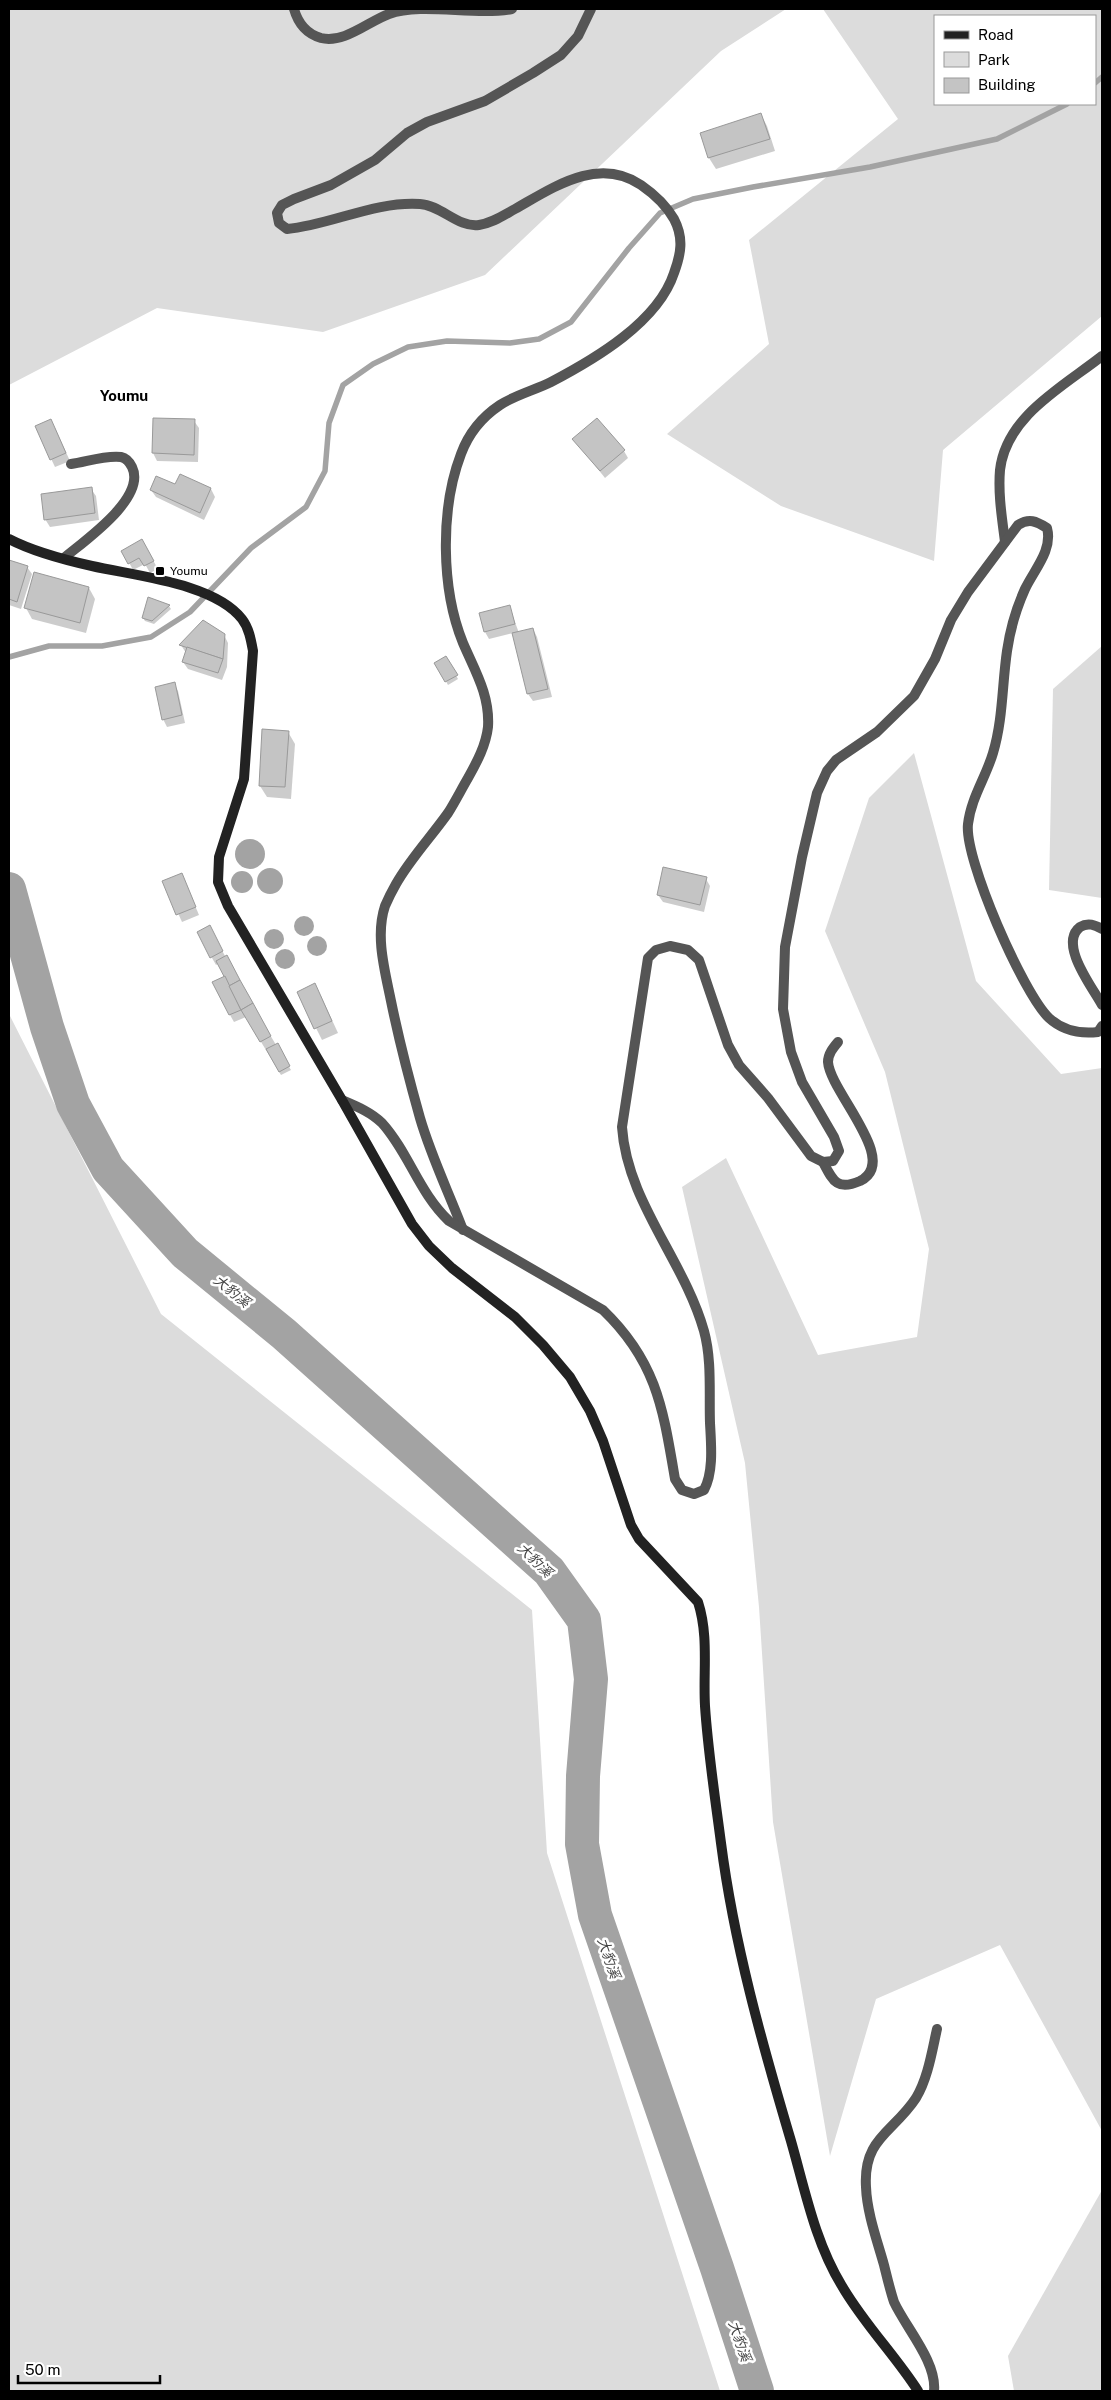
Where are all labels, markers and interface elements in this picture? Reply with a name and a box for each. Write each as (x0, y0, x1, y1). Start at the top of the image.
legend (934, 15, 1096, 105)
text: Road (978, 26, 1014, 43)
text: Park (978, 51, 1010, 68)
text: Building (978, 76, 1036, 93)
district label: Youmu (100, 387, 148, 404)
place label: Youmu (170, 564, 208, 578)
marker: Youmu (154, 565, 166, 577)
water label: 大豹溪 (211, 1272, 255, 1312)
water label: 大豹溪 (514, 1540, 557, 1582)
water label: 大豹溪 (595, 1936, 624, 1982)
water label: 大豹溪 (726, 2319, 755, 2365)
scale bar (18, 2352, 160, 2384)
text: 50 m (25, 2361, 60, 2378)

